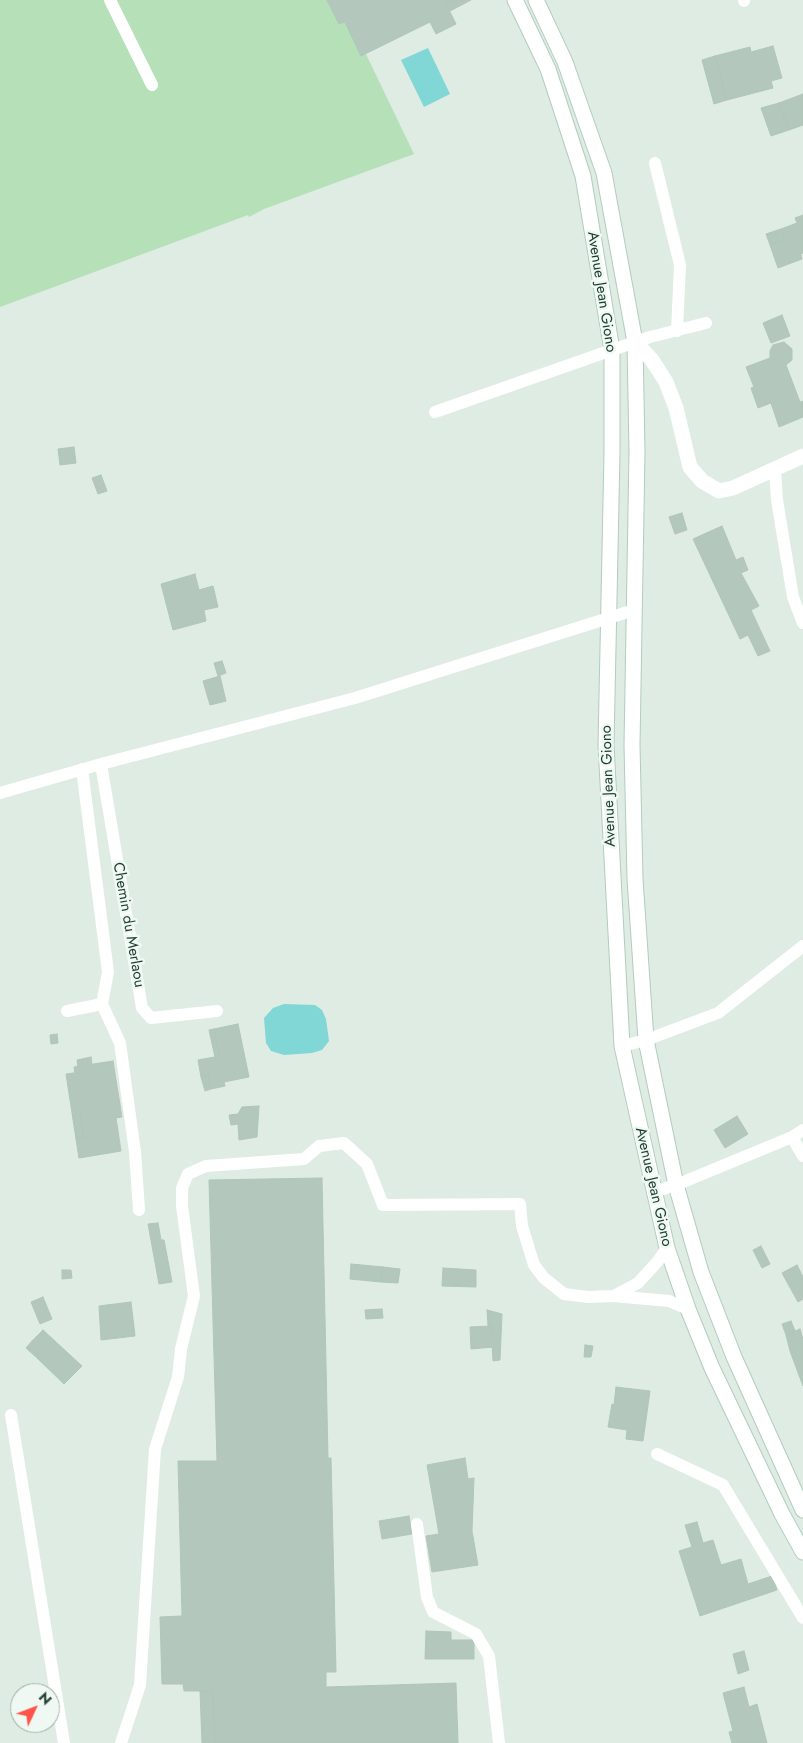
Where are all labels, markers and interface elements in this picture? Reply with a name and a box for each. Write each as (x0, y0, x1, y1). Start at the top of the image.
street label: Avenue Jean Giono (583, 230, 619, 354)
street label: Avenue Jean Giono (598, 725, 620, 847)
street label: Chemin du Merlaou (108, 861, 148, 989)
street label: Avenue Jean Giono (631, 1126, 675, 1248)
north arrow (10, 1683, 60, 1733)
text: N (34, 1688, 56, 1709)

